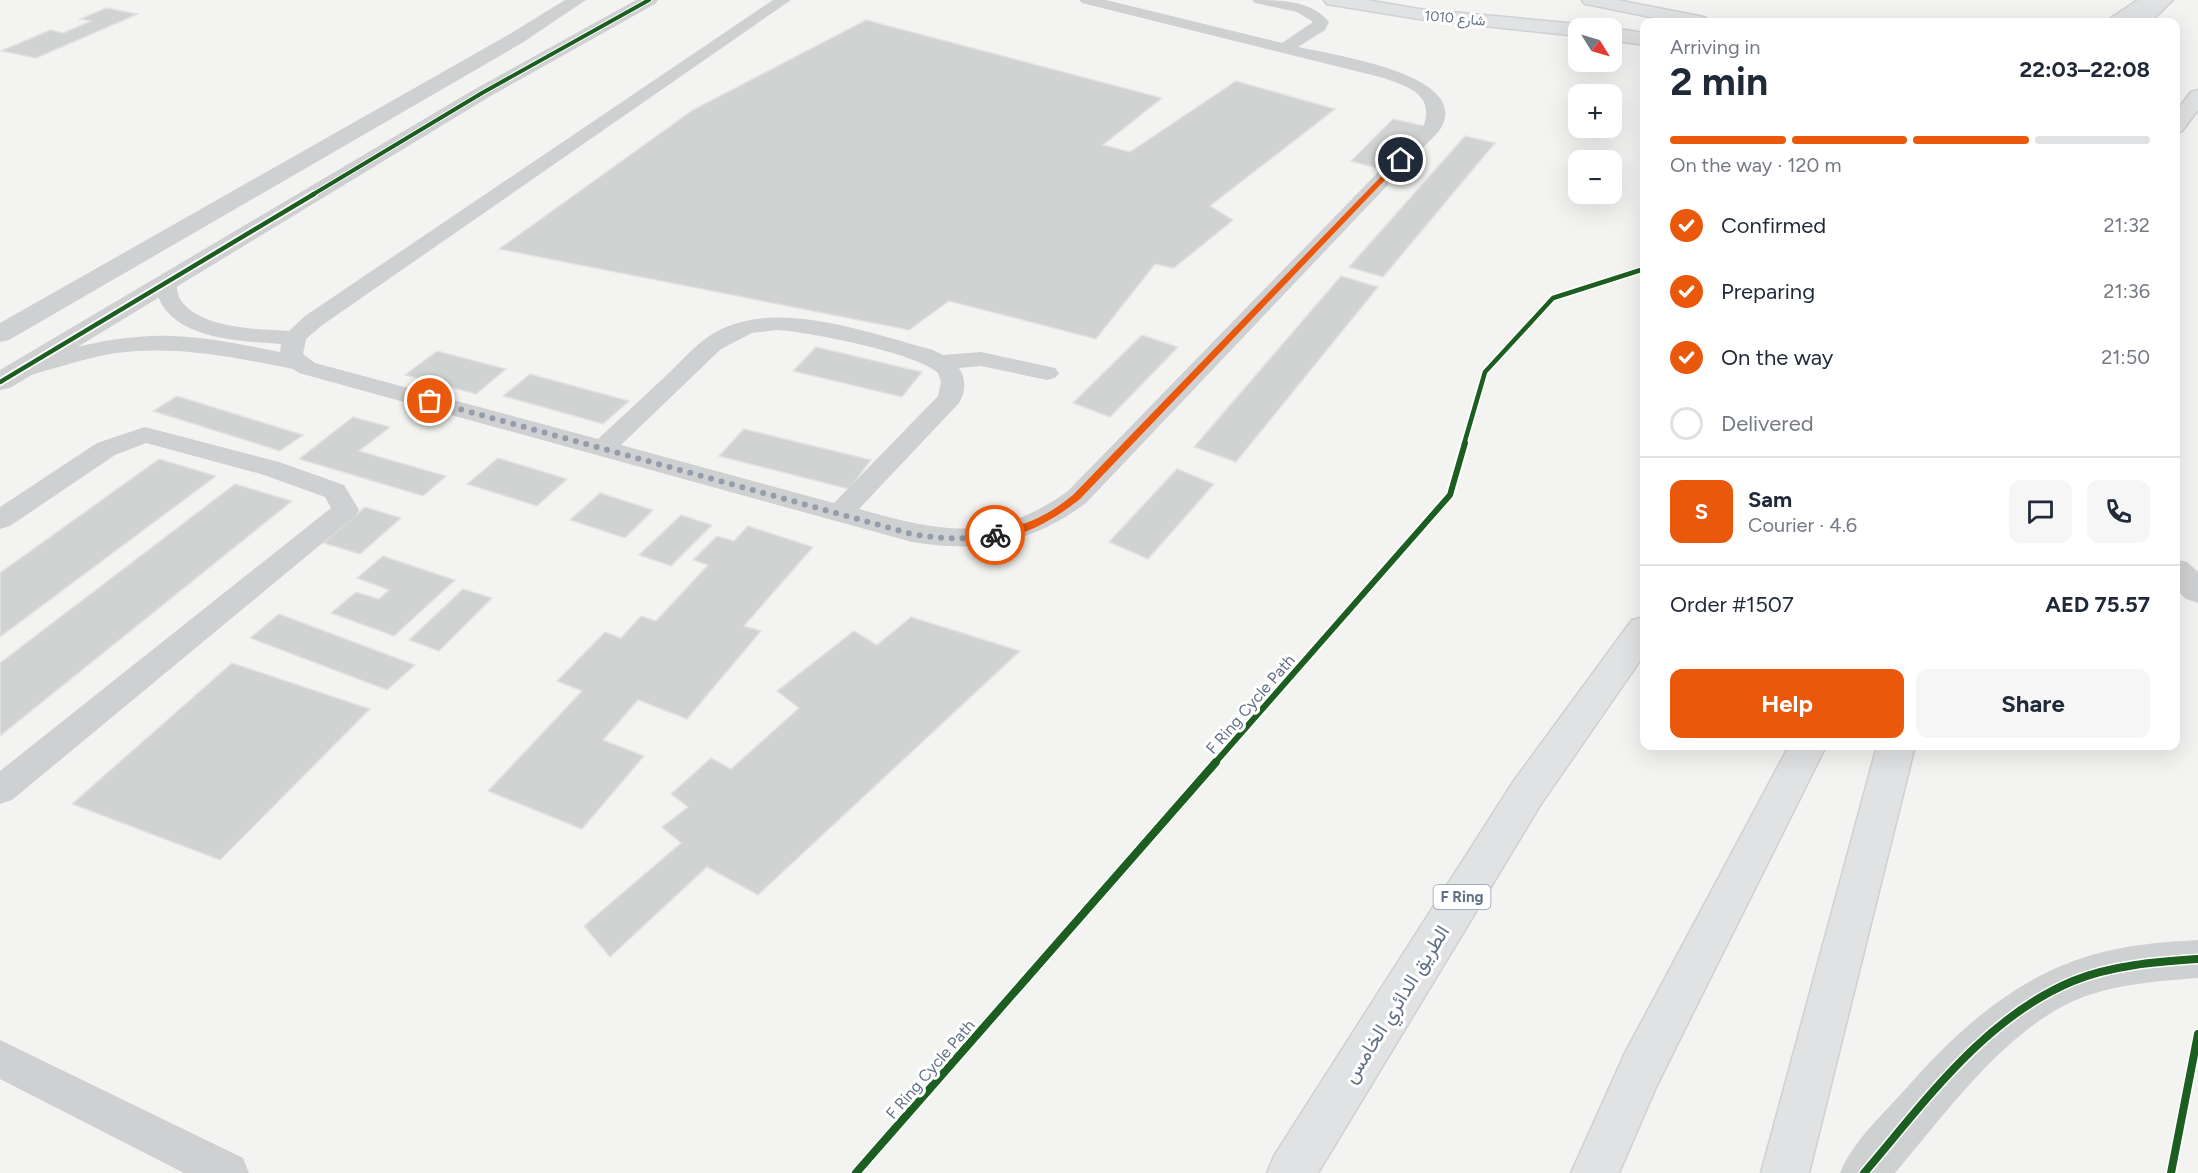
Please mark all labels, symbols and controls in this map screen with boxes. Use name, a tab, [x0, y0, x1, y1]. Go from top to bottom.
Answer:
street label: شارع 1010	[1424, 7, 1486, 32]
north arrow	[1568, 18, 1622, 72]
map controls	[1568, 18, 1622, 204]
text: Arriving in	[1670, 35, 1760, 59]
text: 22:03–22:08	[2019, 56, 2150, 83]
text: 2 min	[1670, 58, 1768, 105]
button: +	[1568, 84, 1622, 138]
pin	[1375, 134, 1426, 185]
icon: home	[1384, 143, 1417, 176]
button: −	[1568, 150, 1622, 204]
text: On the way · 120 m	[1670, 153, 1841, 177]
icon: check	[1670, 209, 1703, 242]
text: Confirmed	[1721, 212, 1826, 239]
text: 21:32	[2103, 213, 2150, 237]
icon: check	[1670, 275, 1703, 308]
text: Preparing	[1721, 278, 1815, 305]
text: 21:36	[2103, 279, 2150, 303]
icon: check	[1670, 341, 1703, 374]
text: On the way	[1721, 344, 1833, 371]
text: 21:50	[2101, 345, 2150, 369]
pin	[404, 375, 455, 426]
icon: bag	[413, 384, 446, 417]
text: Delivered	[1721, 410, 1814, 437]
button: chat	[2009, 480, 2072, 543]
button: phone	[2087, 480, 2150, 543]
text: Sam	[1748, 486, 1792, 513]
text: S	[1695, 498, 1708, 525]
courier	[965, 505, 1025, 565]
text: Courier · 4.6	[1748, 513, 1857, 537]
icon: bike	[979, 519, 1012, 552]
text: Order #1507	[1670, 591, 1794, 618]
text: AED 75.57	[2045, 591, 2150, 618]
street label: F Ring Cycle Path	[1202, 651, 1299, 758]
button: Help	[1670, 669, 1904, 738]
button: Share	[1916, 669, 2150, 738]
road number: F Ring	[1434, 885, 1490, 909]
street label: الطريق الدائري الخامس	[1338, 921, 1458, 1090]
street label: F Ring Cycle Path	[882, 1016, 979, 1123]

